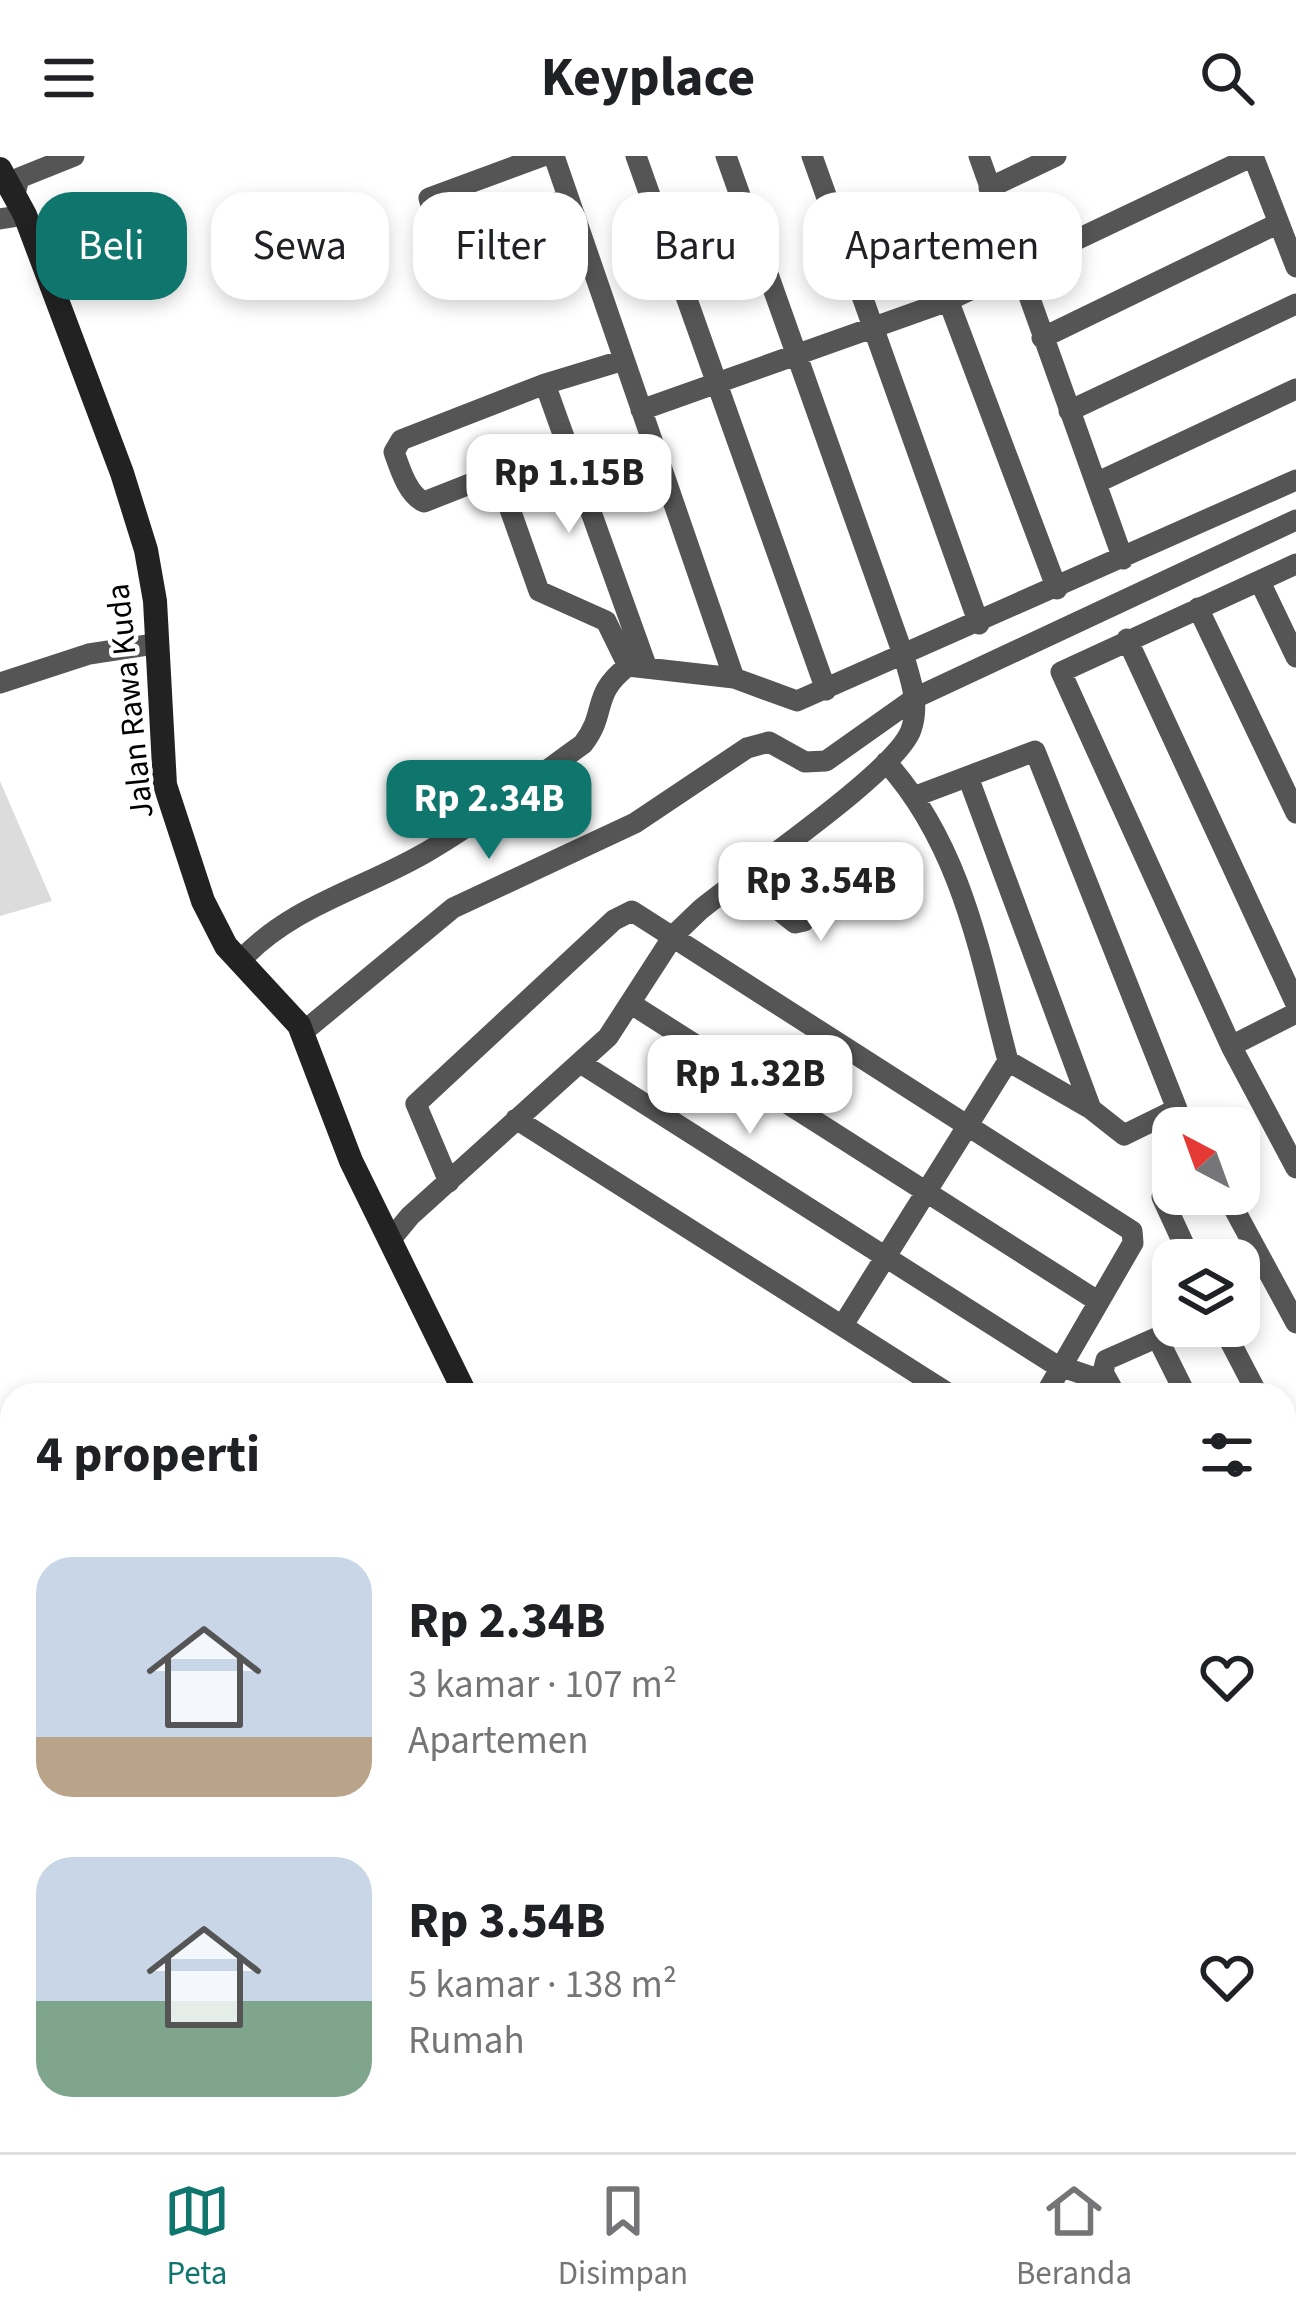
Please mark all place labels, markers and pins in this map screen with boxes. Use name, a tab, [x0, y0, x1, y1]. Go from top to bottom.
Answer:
pin: Rp 1.15B	[445, 434, 693, 536]
pin: Rp 2.34B	[365, 760, 613, 862]
pin: Rp 3.54B	[697, 842, 945, 944]
pin: Rp 1.32B	[626, 1035, 874, 1137]

